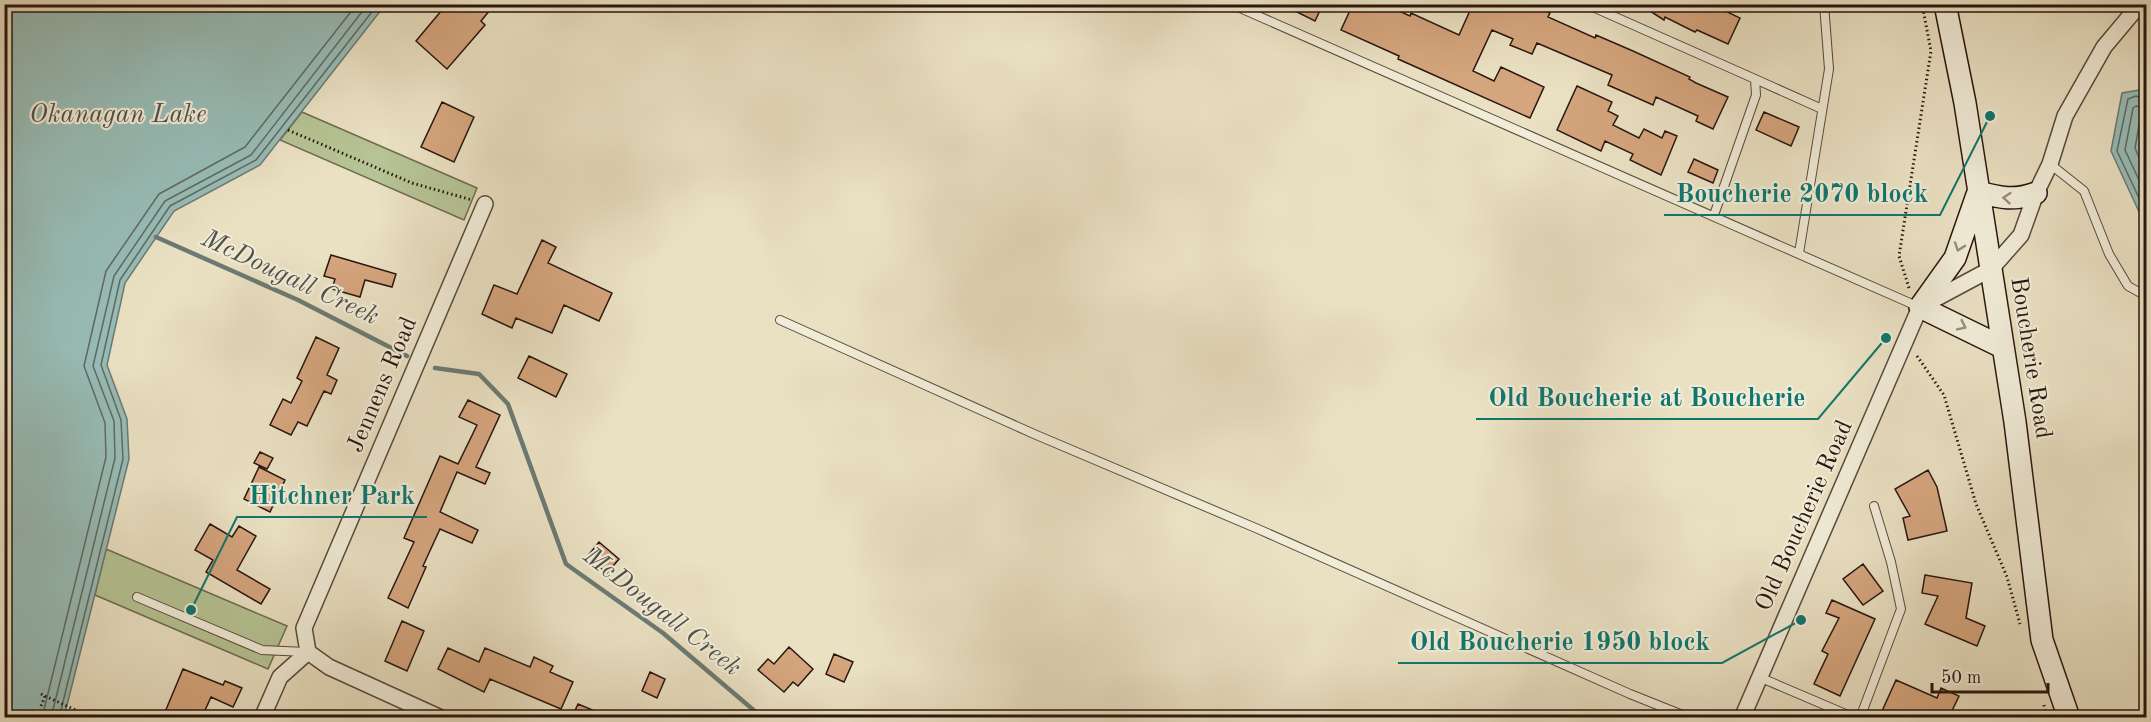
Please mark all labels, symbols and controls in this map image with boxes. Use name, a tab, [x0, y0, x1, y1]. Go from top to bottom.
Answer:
water label: Okanagan Lake	[29, 102, 207, 128]
callout: Boucherie 2070 block	[1664, 171, 1940, 215]
text: Boucherie 2070 block	[1676, 182, 1929, 208]
one-way arrow	[2003, 192, 2012, 205]
water label: McDougall Creek	[197, 225, 383, 330]
one-way arrow	[1954, 241, 1967, 252]
street label: Boucherie Road	[2005, 275, 2055, 441]
street label: Jennens Road	[344, 314, 422, 456]
one-way arrow	[1955, 319, 1966, 331]
callout: Old Boucherie at Boucherie	[1476, 375, 1818, 419]
text: Old Boucherie at Boucherie	[1488, 386, 1806, 412]
street label: Old Boucherie Road	[1752, 417, 1858, 615]
callout: Hitchner Park	[237, 473, 427, 517]
text: Hitchner Park	[249, 484, 416, 510]
water label: McDougall Creek	[578, 542, 746, 681]
callout: Old Boucherie 1950 block	[1398, 619, 1722, 663]
text: Old Boucherie 1950 block	[1410, 630, 1711, 656]
scale bar	[1932, 656, 2048, 694]
text: 50 m	[1941, 669, 1981, 687]

